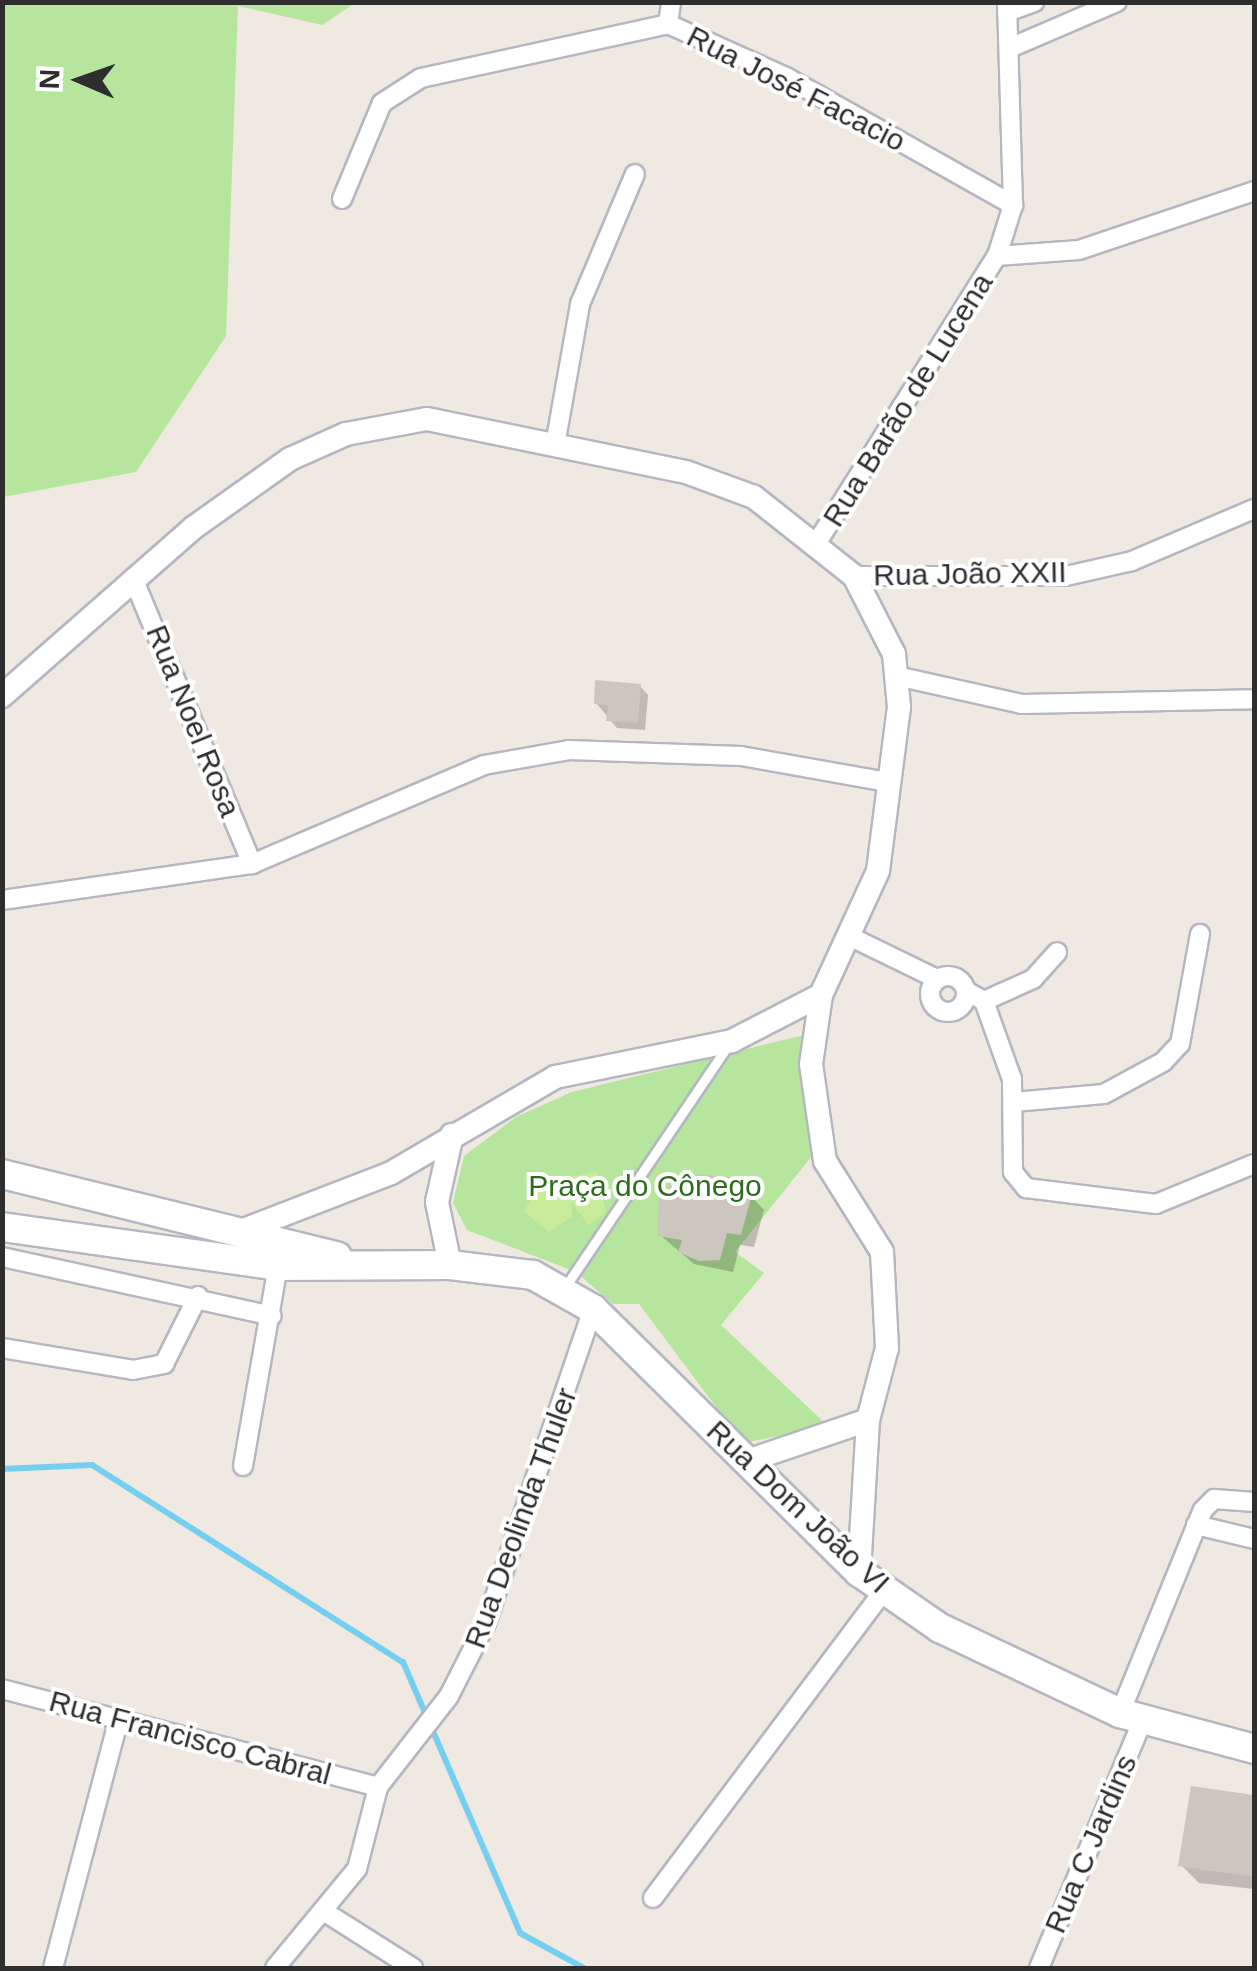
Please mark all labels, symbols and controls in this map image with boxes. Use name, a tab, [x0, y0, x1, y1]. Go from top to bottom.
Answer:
street label: Rua José Facacio	[681, 18, 911, 160]
north arrow	[30, 30, 130, 130]
text: N	[34, 68, 65, 90]
street label: Rua Barão de Lucena	[815, 267, 1001, 533]
street label: Rua João XXII	[873, 554, 1067, 594]
street label: Rua Noel Rosa	[138, 620, 248, 822]
park label: Praça do Cônego	[528, 1168, 762, 1204]
street label: Rua Deolinda Thuler	[457, 1383, 585, 1653]
street label: Rua Dom João VI	[699, 1413, 897, 1601]
street label: Rua Francisco Cabral	[45, 1683, 335, 1793]
street label: Rua C Jardins	[1037, 1749, 1145, 1939]

